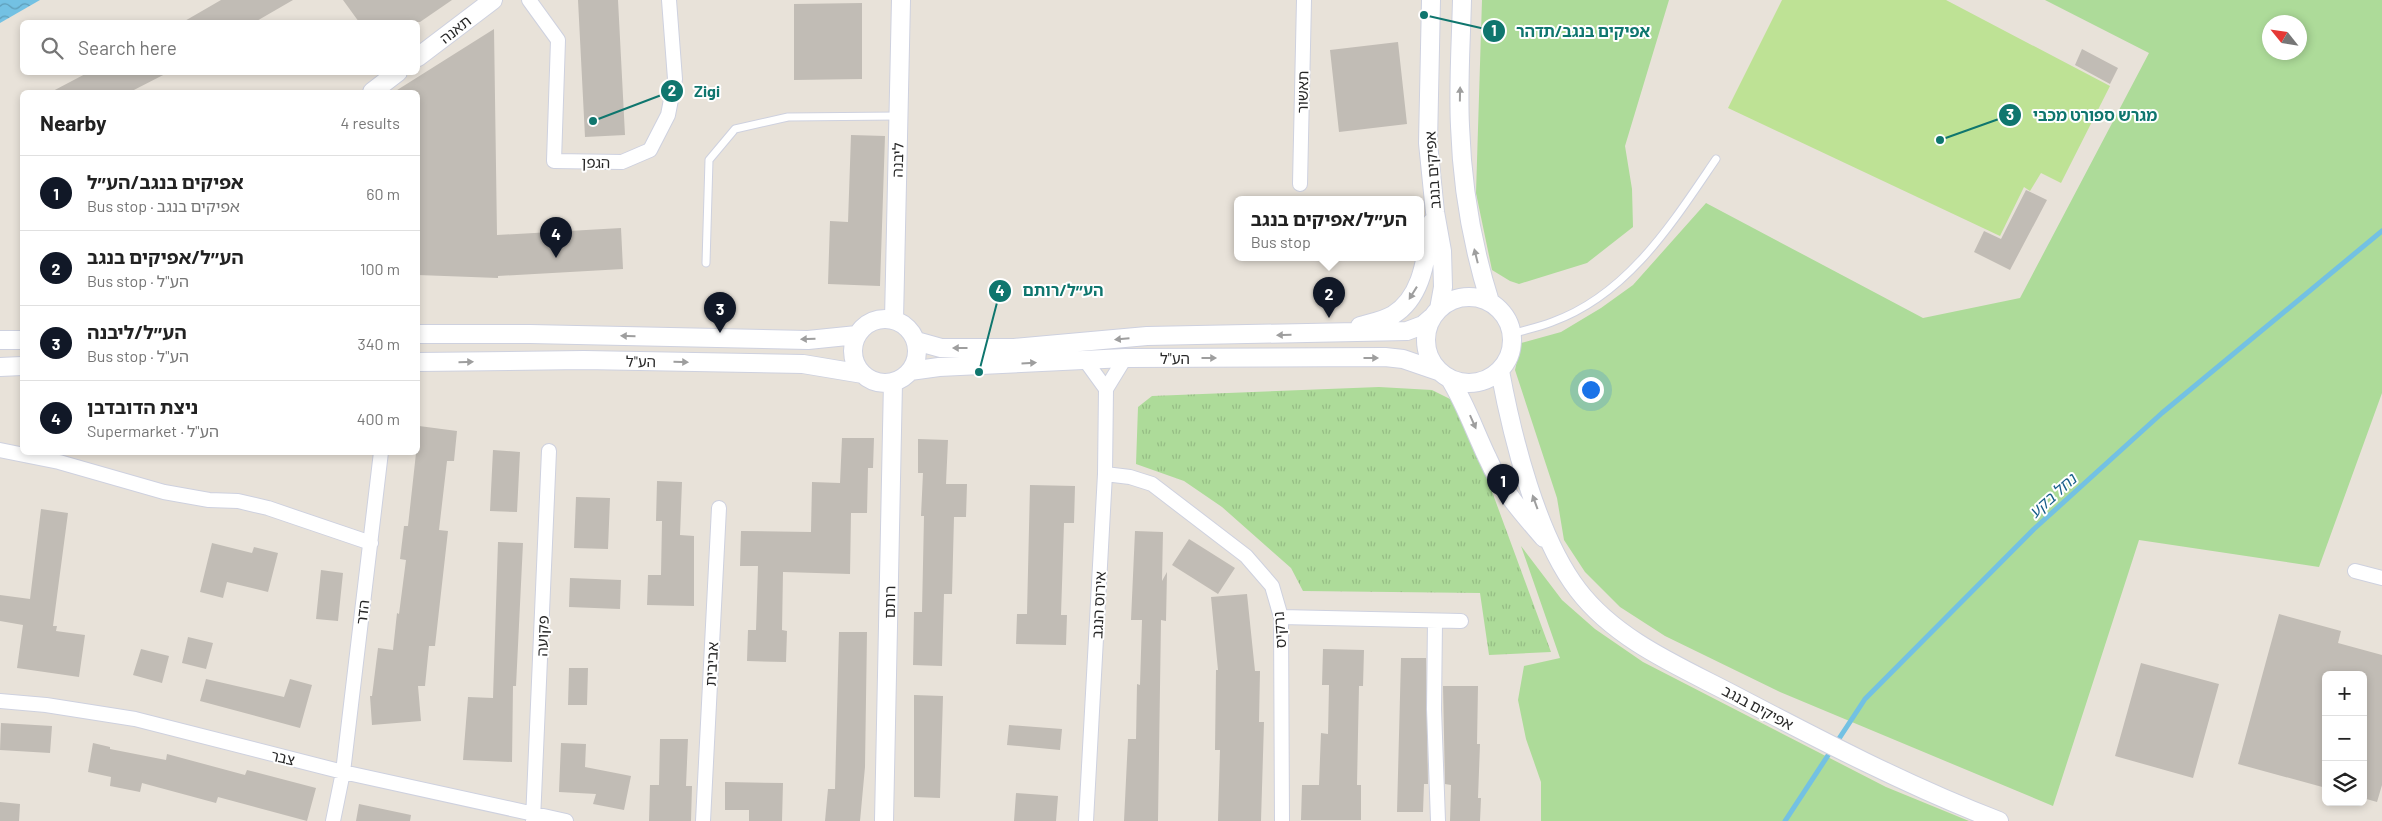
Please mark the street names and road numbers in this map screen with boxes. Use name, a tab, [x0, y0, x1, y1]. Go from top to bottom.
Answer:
street label: תאנה	[436, 11, 474, 47]
street label: תאשור	[1293, 71, 1311, 113]
street label: אפיקים בנגב	[1420, 131, 1444, 209]
street label: ליבנה	[887, 142, 907, 178]
street label: הגפן	[582, 153, 610, 171]
street label: הע"ל	[1160, 349, 1190, 367]
street label: הע"ל	[626, 352, 656, 370]
street label: אירוס הנגב	[1087, 571, 1109, 639]
street label: רותם	[880, 585, 898, 619]
street label: הדר	[352, 599, 372, 625]
street label: נרקיס	[1269, 611, 1289, 649]
street label: פקועה	[532, 615, 552, 657]
street label: אביבית	[701, 641, 721, 687]
street label: אפיקים בנגב	[1719, 681, 1797, 733]
street label: צבר	[269, 746, 297, 768]

